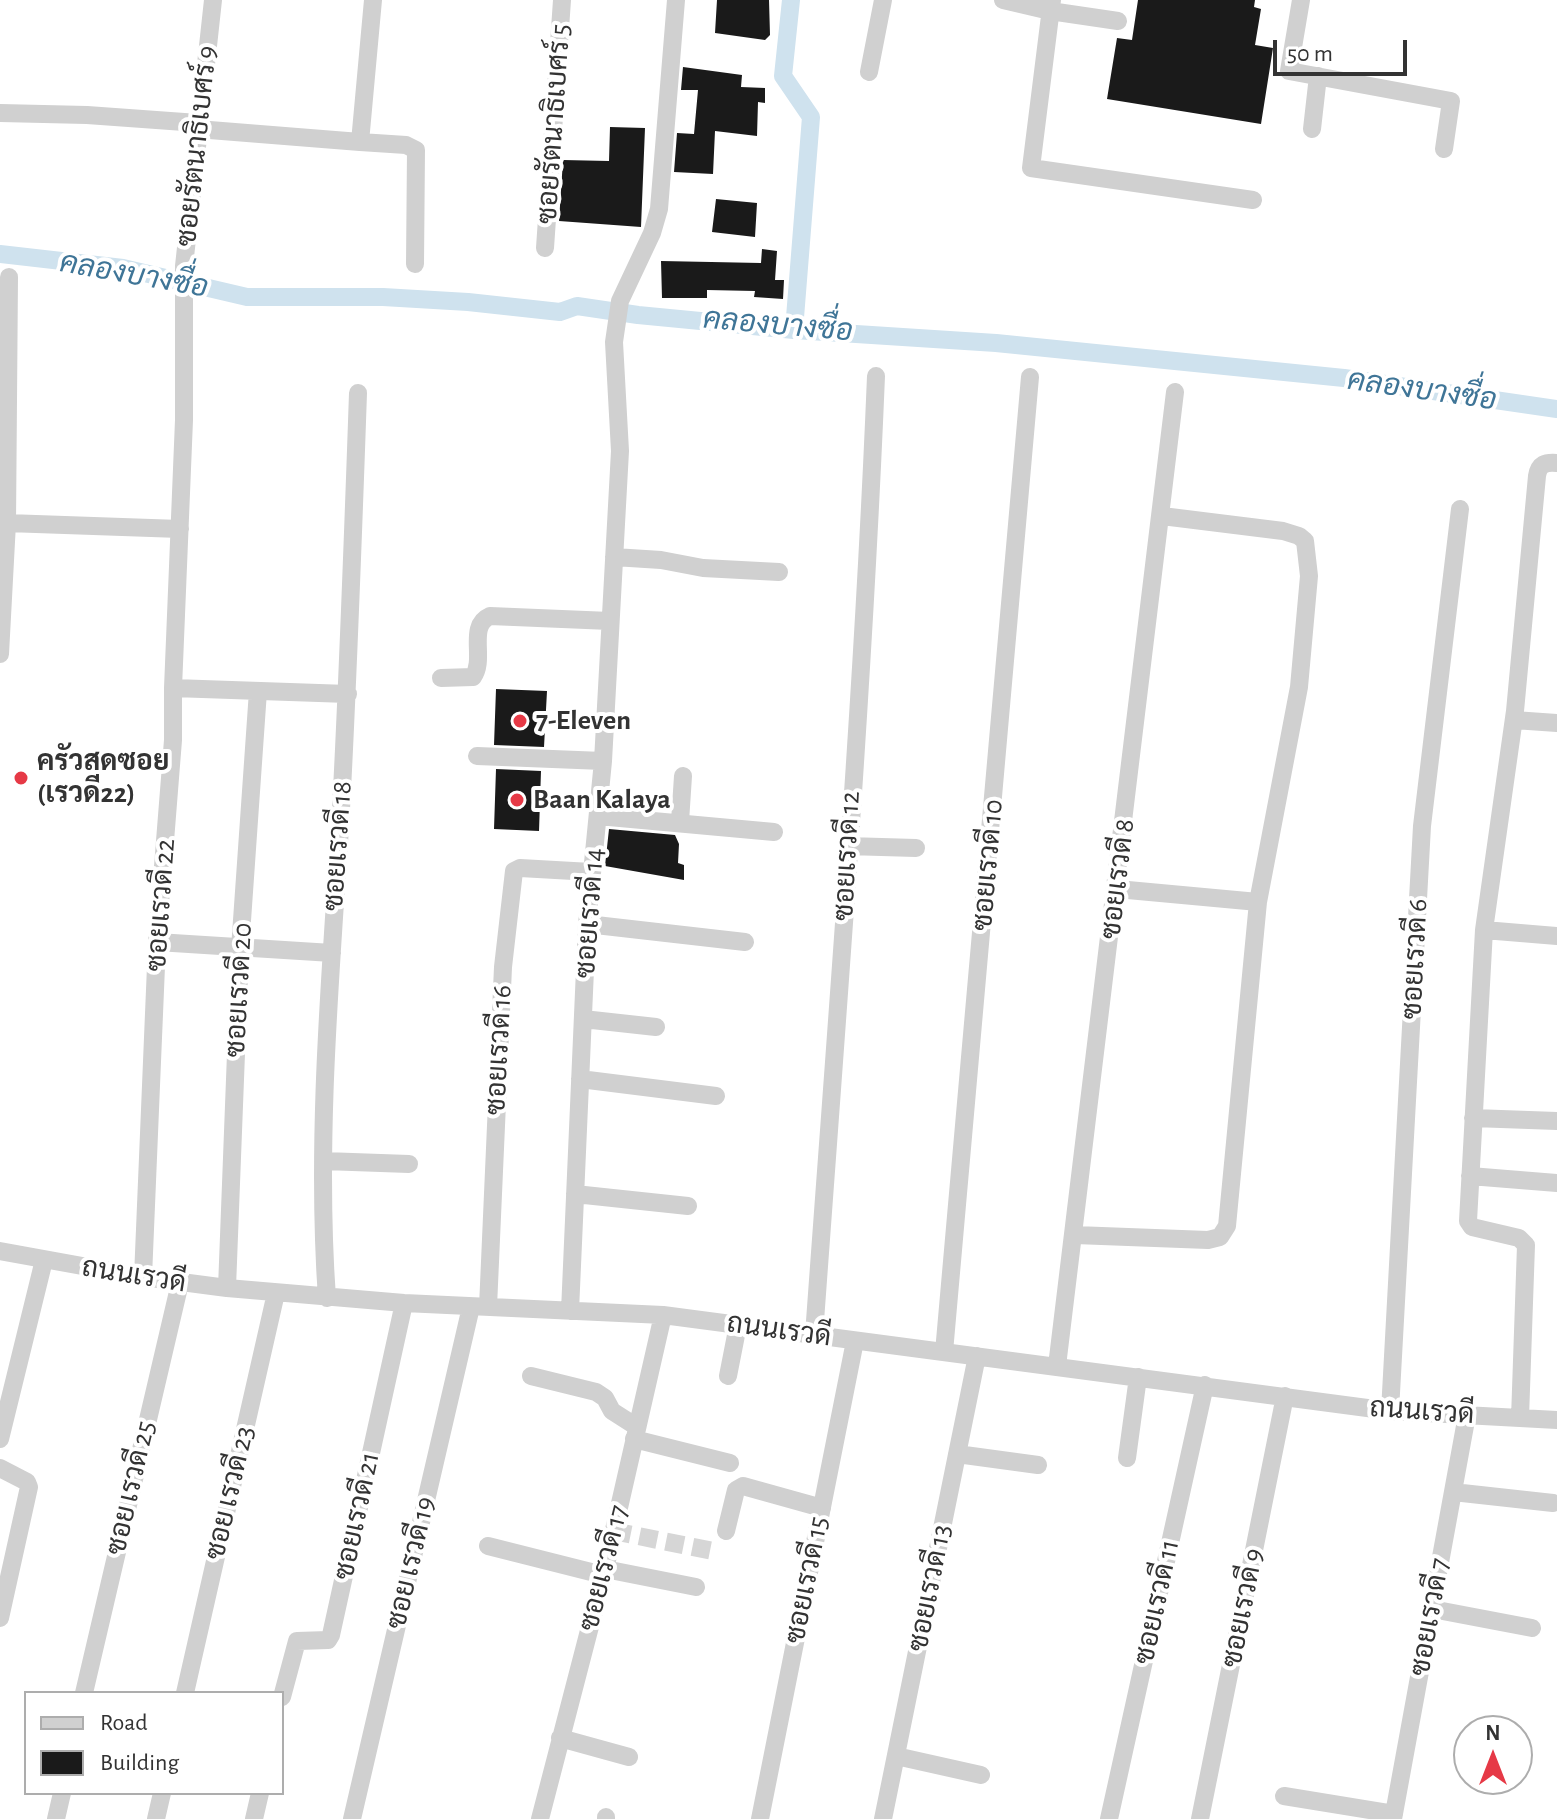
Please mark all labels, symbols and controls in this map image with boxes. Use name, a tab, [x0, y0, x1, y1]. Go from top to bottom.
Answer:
street label: ซอยรัตนาธิเบศร์ 5	[530, 23, 578, 225]
scale bar	[1277, 24, 1411, 74]
text: 50 m	[1287, 42, 1333, 66]
street label: ซอยรัตนาธิเบศร์ 9	[170, 44, 224, 248]
water label: คลองบางซื่อ	[57, 244, 211, 306]
water label: คลองบางซื่อ	[702, 301, 854, 349]
water label: คลองบางซื่อ	[1345, 362, 1499, 418]
place label: 7-Eleven	[536, 704, 631, 738]
marker: 7-Eleven	[511, 712, 529, 730]
place label: ครัวสุดซอย (เรวดี22)	[37, 745, 169, 811]
marker: ครัวสุดซอย (เรวดี22)	[12, 769, 30, 787]
street label: ซอยเรวดี 18	[317, 780, 359, 912]
place label: Baan Kalaya	[533, 783, 671, 817]
street label: ซอยเรวดี 12	[827, 790, 867, 922]
marker: Baan Kalaya	[508, 791, 526, 809]
street label: ซอยเรวดี 10	[966, 798, 1010, 932]
street label: ซอยเรวดี 8	[1094, 817, 1142, 941]
street label: ซอยเรวดี 22	[140, 838, 182, 972]
street label: ซอยเรวดี 14	[569, 847, 611, 979]
street label: ซอยเรวดี 6	[1395, 898, 1435, 1020]
street label: ซอยเรวดี 20	[219, 922, 259, 1058]
street label: ซอยเรวดี 16	[479, 984, 519, 1116]
street label: ถนนเรวดี	[79, 1250, 189, 1300]
street label: ถนนเรวดี	[725, 1306, 833, 1354]
street label: ถนนเรวดี	[1368, 1391, 1476, 1431]
street label: ซอย เรวดี 25	[99, 1418, 163, 1558]
street label: ซอย เรวดี 23	[198, 1423, 262, 1563]
street label: ซอยเรวดี 21	[327, 1449, 387, 1583]
street label: ซอย เรวดี 19	[379, 1494, 443, 1632]
street label: ซอยเรวดี 17	[572, 1501, 636, 1635]
street label: ซอยเรวดี 15	[778, 1514, 836, 1646]
street label: ซอยเรวดี 13	[901, 1522, 959, 1654]
street label: ซอยเรวดี 11	[1127, 1537, 1187, 1667]
street label: ซอยเรวดี 9	[1215, 1546, 1271, 1670]
street label: ซอยเรวดี 7	[1403, 1555, 1457, 1679]
legend	[24, 1691, 284, 1795]
text: Road	[100, 1711, 148, 1735]
north arrow	[1453, 1715, 1533, 1795]
text: N	[1485, 1722, 1501, 1744]
text: Building	[100, 1751, 179, 1775]

